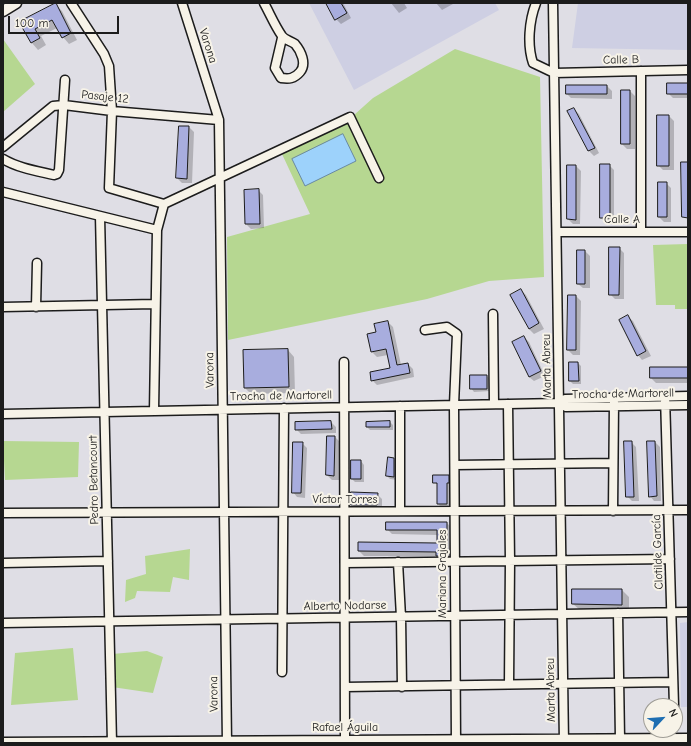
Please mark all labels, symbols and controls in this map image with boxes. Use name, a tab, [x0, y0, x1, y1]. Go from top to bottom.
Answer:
scale bar	[10, 8, 121, 34]
text: 100 m	[15, 16, 48, 30]
street label: Varona	[196, 27, 220, 65]
street label: Calle B	[603, 52, 639, 68]
street label: Pasaje 12	[81, 87, 129, 107]
street label: Calle A	[604, 213, 640, 227]
street label: Marta Abreu	[539, 334, 555, 398]
street label: Varona	[202, 352, 218, 388]
street label: Trocha de Martorell	[572, 386, 674, 402]
street label: Trocha de Martorell	[230, 388, 332, 404]
street label: Pedro Betancourt	[86, 435, 102, 525]
street label: Víctor Torres	[313, 493, 377, 507]
street label: Clotilde García	[649, 514, 667, 590]
street label: Mariana Grajales	[436, 530, 450, 618]
street label: Alberto Nodarse	[303, 598, 387, 614]
street label: Marta Abreu	[543, 658, 559, 722]
street label: Varona	[206, 676, 222, 712]
north arrow	[643, 698, 683, 738]
text: N	[666, 707, 681, 719]
street label: Rafael Águila	[312, 721, 378, 735]

